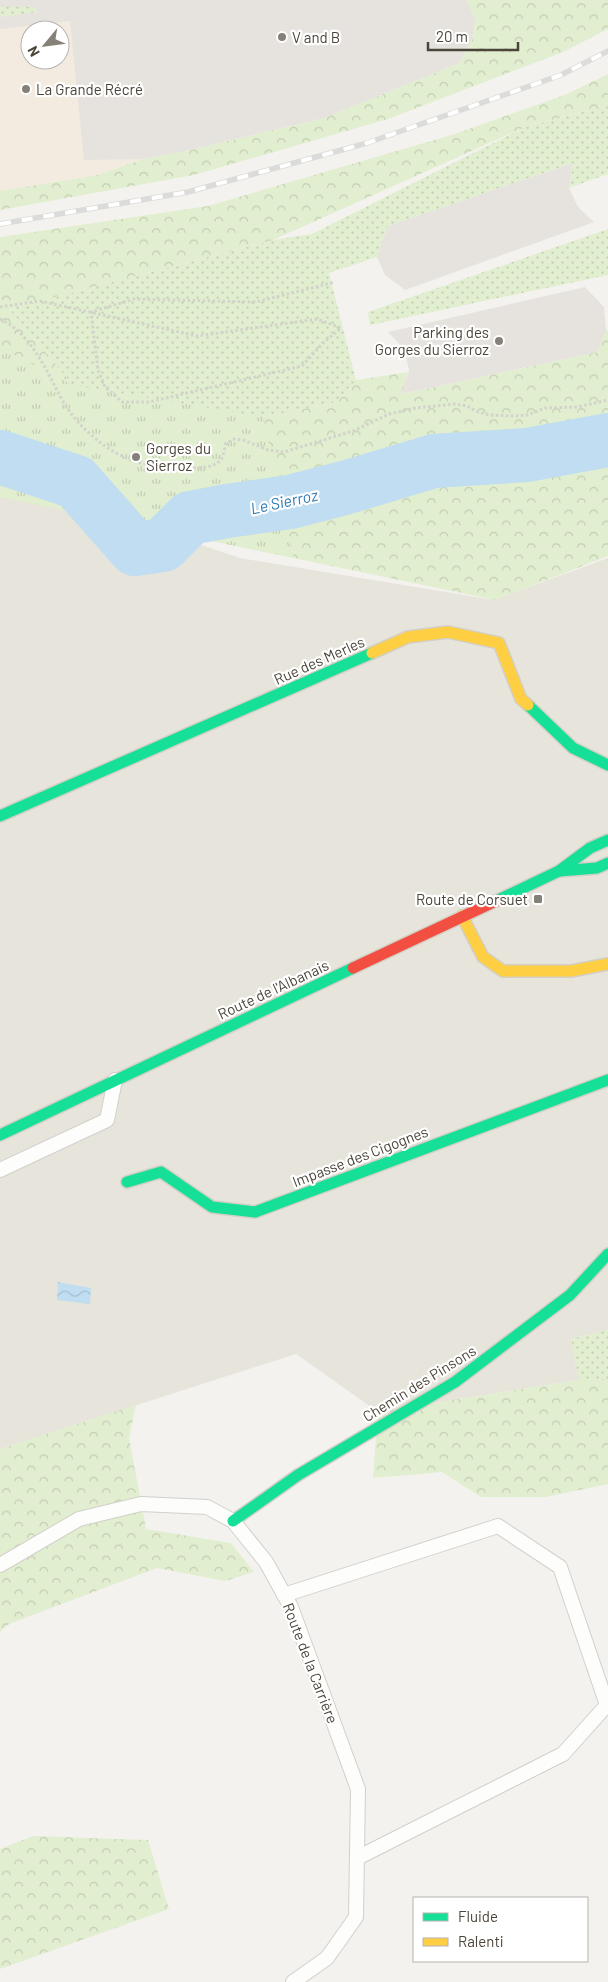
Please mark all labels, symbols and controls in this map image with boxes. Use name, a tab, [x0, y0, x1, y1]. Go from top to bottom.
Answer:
north arrow	[20, 20, 70, 70]
scale bar	[428, 20, 518, 52]
text: 20 m	[436, 27, 468, 45]
place label: V and B	[292, 28, 340, 46]
marker: V and B	[276, 31, 288, 43]
text: N	[24, 43, 43, 60]
place label: La Grande Récré	[36, 80, 143, 98]
marker: La Grande Récré	[20, 83, 32, 95]
place label: Parking des Gorges du Sierroz	[375, 323, 489, 358]
marker: Parking des Gorges du Sierroz	[493, 335, 505, 347]
place label: Gorges du Sierroz	[146, 439, 211, 474]
marker: Gorges du Sierroz	[130, 451, 142, 463]
water label: Le Sierroz	[249, 484, 320, 517]
street label: Rue des Merles	[271, 632, 367, 688]
place label: Route de Corsuet	[416, 890, 528, 908]
marker: Route de Corsuet	[532, 893, 544, 905]
street label: Route de l'Albanais	[215, 955, 331, 1023]
street label: Impasse des Cigognes	[290, 1122, 430, 1190]
street label: Chemin des Pinsons	[359, 1341, 479, 1425]
street label: Route de la Carrière	[280, 1600, 342, 1726]
legend	[413, 1897, 588, 1962]
text: Fluide	[458, 1907, 498, 1925]
text: Ralenti	[458, 1932, 504, 1950]

